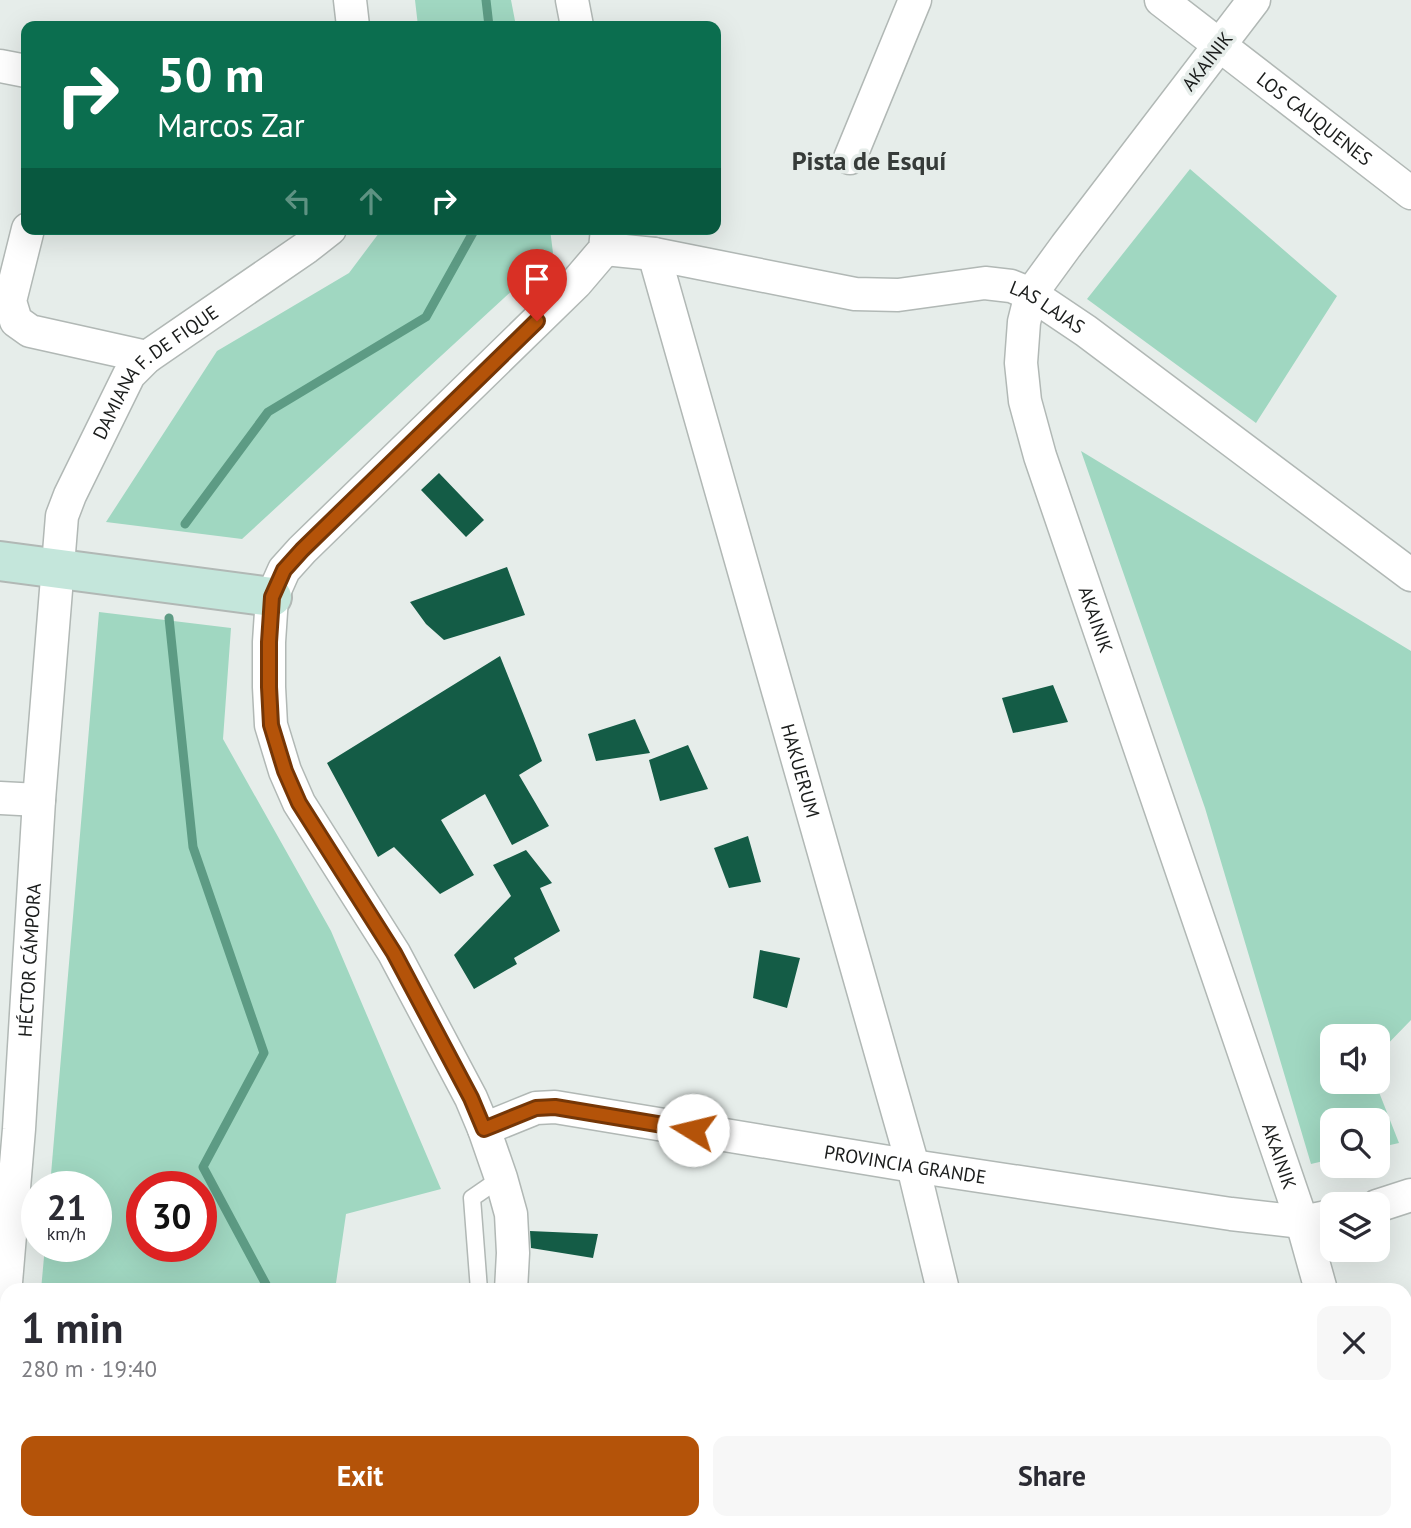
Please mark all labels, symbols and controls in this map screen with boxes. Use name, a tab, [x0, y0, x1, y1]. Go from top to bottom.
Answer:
street label: AKAINIK	[1176, 27, 1238, 95]
text: 50 m	[157, 42, 264, 106]
icon: right	[42, 49, 133, 140]
street label: LOS CAUQUENES	[1252, 67, 1377, 171]
text: Marcos Zar	[157, 104, 305, 146]
district label: Pista de Esquí	[792, 144, 946, 177]
icon: left	[279, 182, 317, 220]
icon: ahead	[352, 182, 390, 220]
icon: right	[425, 182, 463, 220]
pin	[507, 249, 567, 321]
icon: arrive	[518, 260, 556, 298]
street label: LAS LAJAS	[1006, 275, 1089, 339]
street label: DAMIANA F. DE FIQUE	[87, 300, 223, 443]
street label: AKAINIK	[1073, 583, 1118, 656]
street label: HAKUERUM	[776, 721, 825, 820]
street label: HÉCTOR CÁMPORA	[13, 882, 46, 1038]
map controls	[1320, 1024, 1390, 1262]
button: sound	[1320, 1024, 1390, 1094]
position arrow	[656, 1093, 730, 1167]
button: search	[1320, 1108, 1390, 1178]
street label: AKAINIK	[1257, 1120, 1302, 1192]
street label: PROVINCIA GRANDE	[823, 1140, 988, 1189]
speed limit sign: 30	[126, 1171, 217, 1262]
text: 21	[47, 1184, 86, 1230]
button: layers	[1320, 1192, 1390, 1262]
text: km/h	[47, 1222, 86, 1245]
text: 1 min	[21, 1300, 123, 1355]
button: close	[1317, 1306, 1391, 1380]
text: 280 m · 19:40	[21, 1354, 157, 1383]
button: Exit	[21, 1436, 699, 1516]
button: Share	[713, 1436, 1391, 1516]

